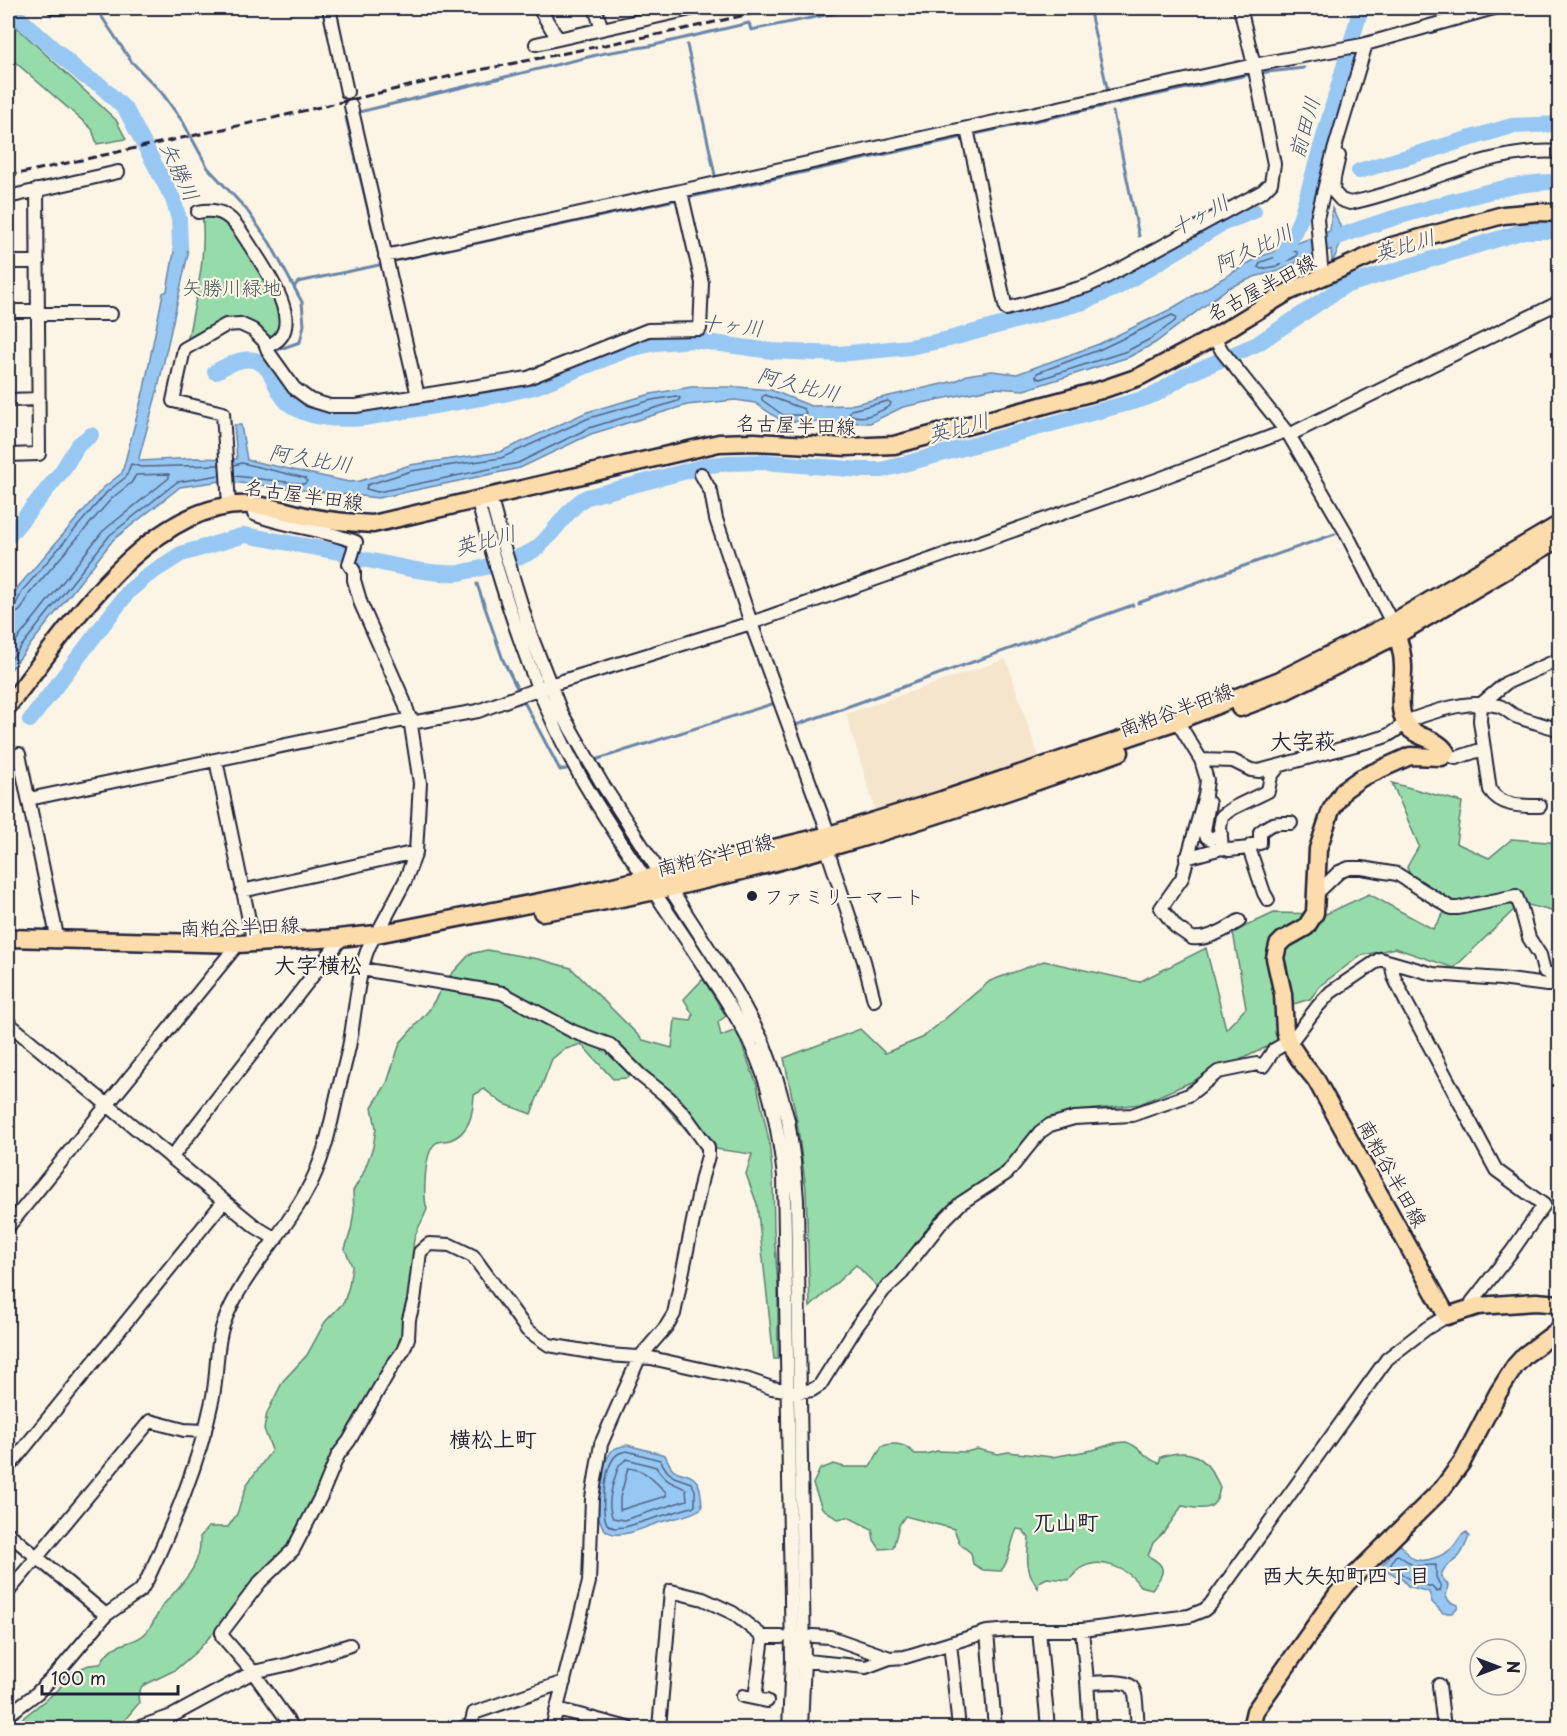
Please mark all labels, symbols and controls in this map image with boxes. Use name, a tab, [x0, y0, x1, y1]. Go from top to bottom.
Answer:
water label: 前田川	[1279, 92, 1327, 162]
water label: 矢勝川	[153, 136, 209, 206]
water label: 十ヶ川	[1164, 185, 1234, 243]
water label: 阿久比川	[1208, 215, 1298, 279]
water label: 英比川	[1369, 219, 1439, 269]
street label: 名古屋半田線	[1201, 246, 1321, 328]
park label: 矢勝川緑地	[182, 272, 282, 302]
water label: 十ヶ川	[699, 305, 765, 343]
water label: 阿久比川	[754, 357, 844, 409]
water label: 英比川	[923, 402, 993, 450]
street label: 名古屋半田線	[736, 407, 856, 441]
water label: 阿久比川	[267, 435, 355, 479]
street label: 名古屋半田線	[242, 471, 366, 517]
water label: 英比川	[450, 515, 520, 563]
street label: 南粕谷半田線	[1114, 674, 1238, 744]
district label: 大字萩	[1270, 723, 1336, 756]
street label: 南粕谷半田線	[653, 825, 777, 883]
place label: ファミリーマート	[764, 881, 924, 911]
marker: ファミリーマート	[745, 889, 759, 903]
street label: 南粕谷半田線	[180, 909, 300, 943]
district label: 大字横松	[274, 947, 362, 980]
street label: 南粕谷半田線	[1351, 1113, 1435, 1233]
district label: 横松上町	[449, 1421, 537, 1454]
district label: 兀山町	[1033, 1504, 1099, 1537]
district label: 西大矢知町四丁目	[1262, 1558, 1430, 1590]
north arrow	[1468, 1637, 1528, 1697]
scale bar	[42, 1658, 178, 1696]
text: N	[1502, 1661, 1526, 1673]
text: 100 m	[51, 1664, 106, 1691]

